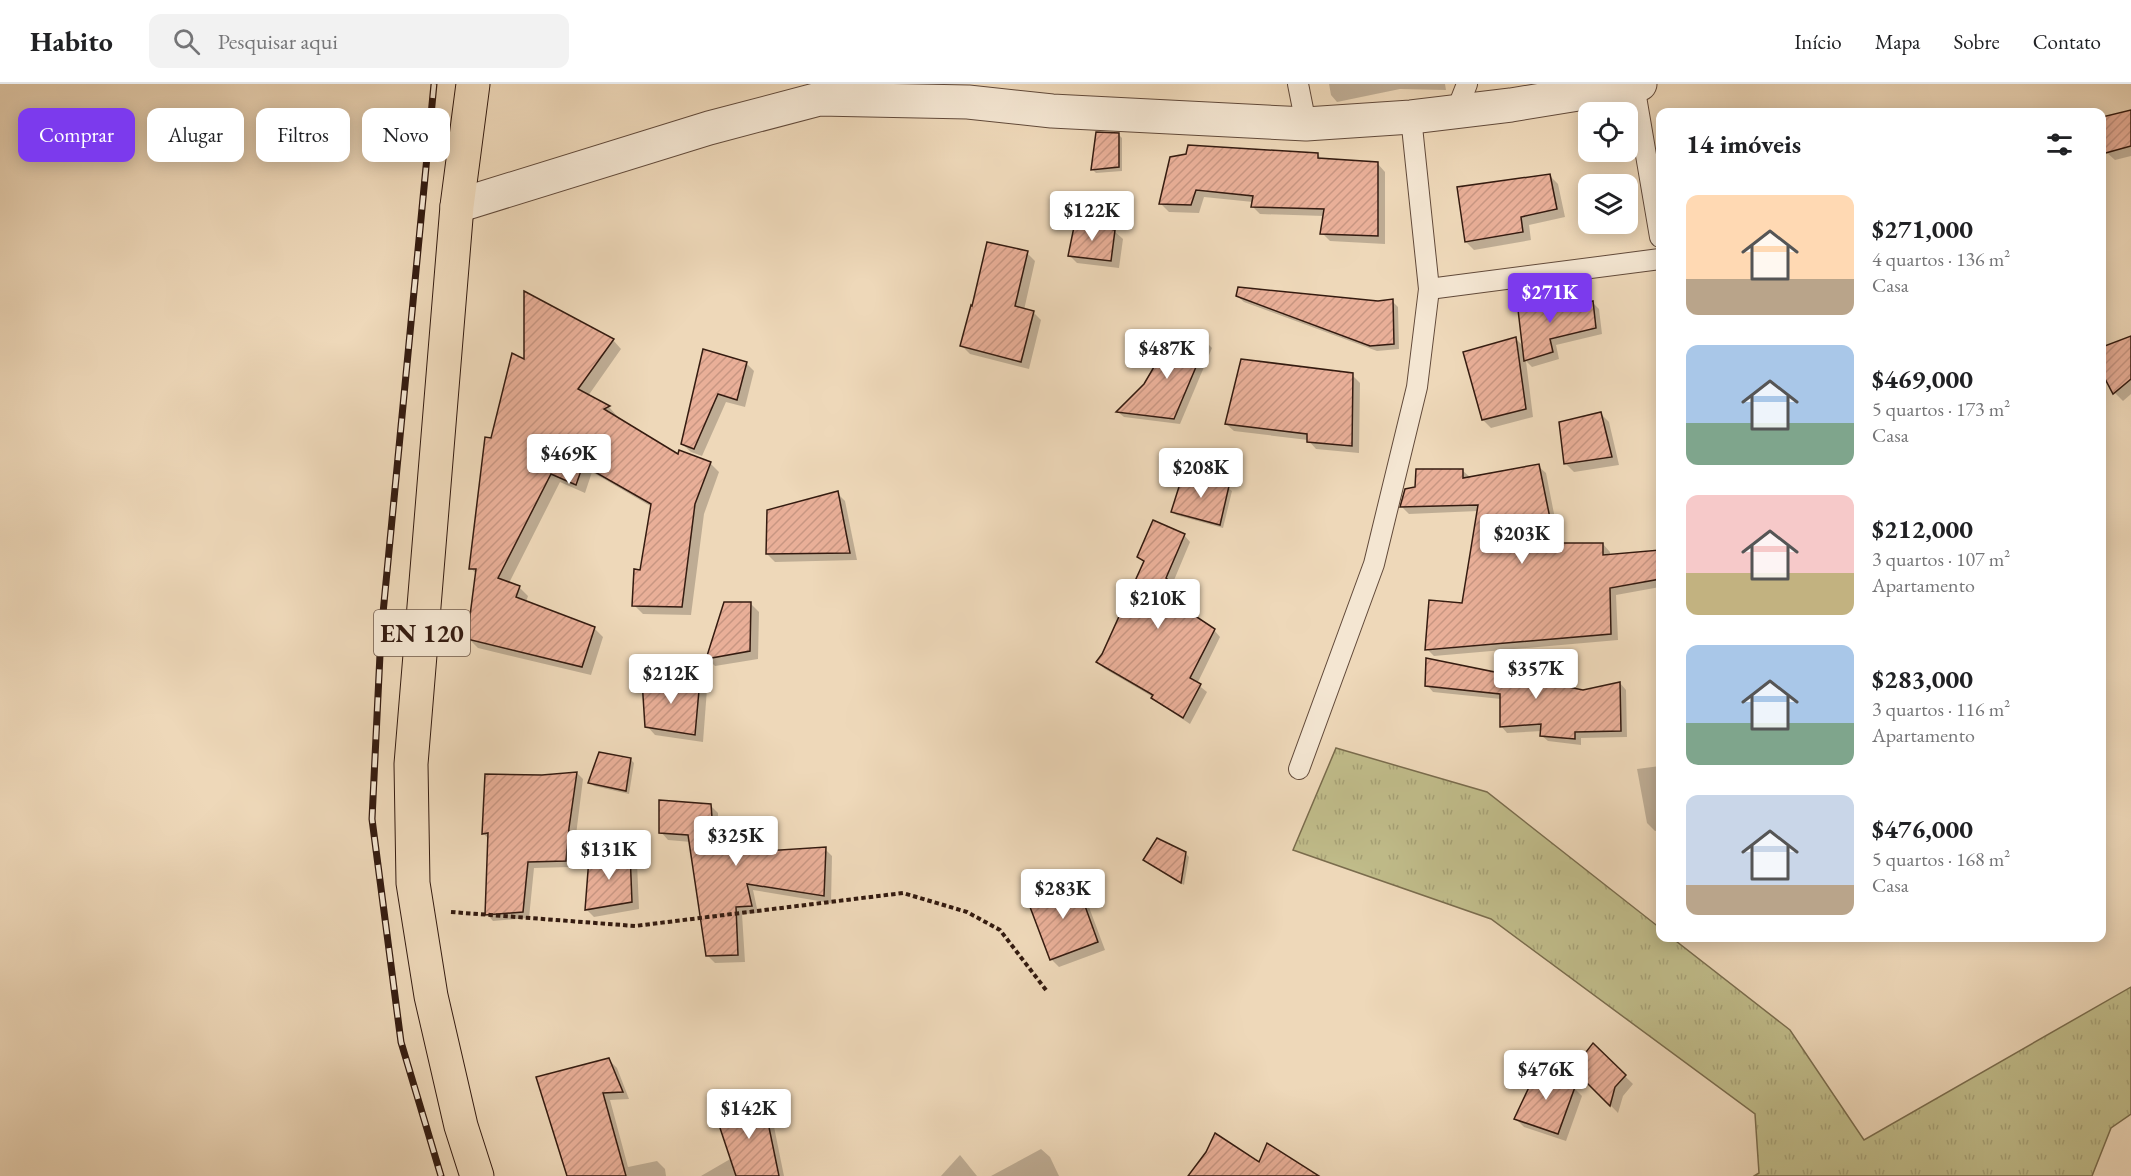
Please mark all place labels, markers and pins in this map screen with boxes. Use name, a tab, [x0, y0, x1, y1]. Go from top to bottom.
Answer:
pin: $122K	[1050, 191, 1134, 242]
pin: $271K	[1508, 273, 1592, 324]
pin: $487K	[1125, 329, 1209, 380]
pin: $469K	[527, 434, 611, 485]
pin: $208K	[1159, 448, 1243, 499]
pin: $203K	[1480, 514, 1564, 565]
pin: $210K	[1116, 579, 1200, 630]
pin: $357K	[1494, 649, 1578, 700]
pin: $212K	[629, 654, 713, 705]
pin: $325K	[694, 816, 778, 867]
pin: $131K	[567, 830, 651, 881]
pin: $283K	[1021, 869, 1105, 920]
pin: $476K	[1504, 1050, 1588, 1101]
pin: $142K	[707, 1089, 791, 1140]

